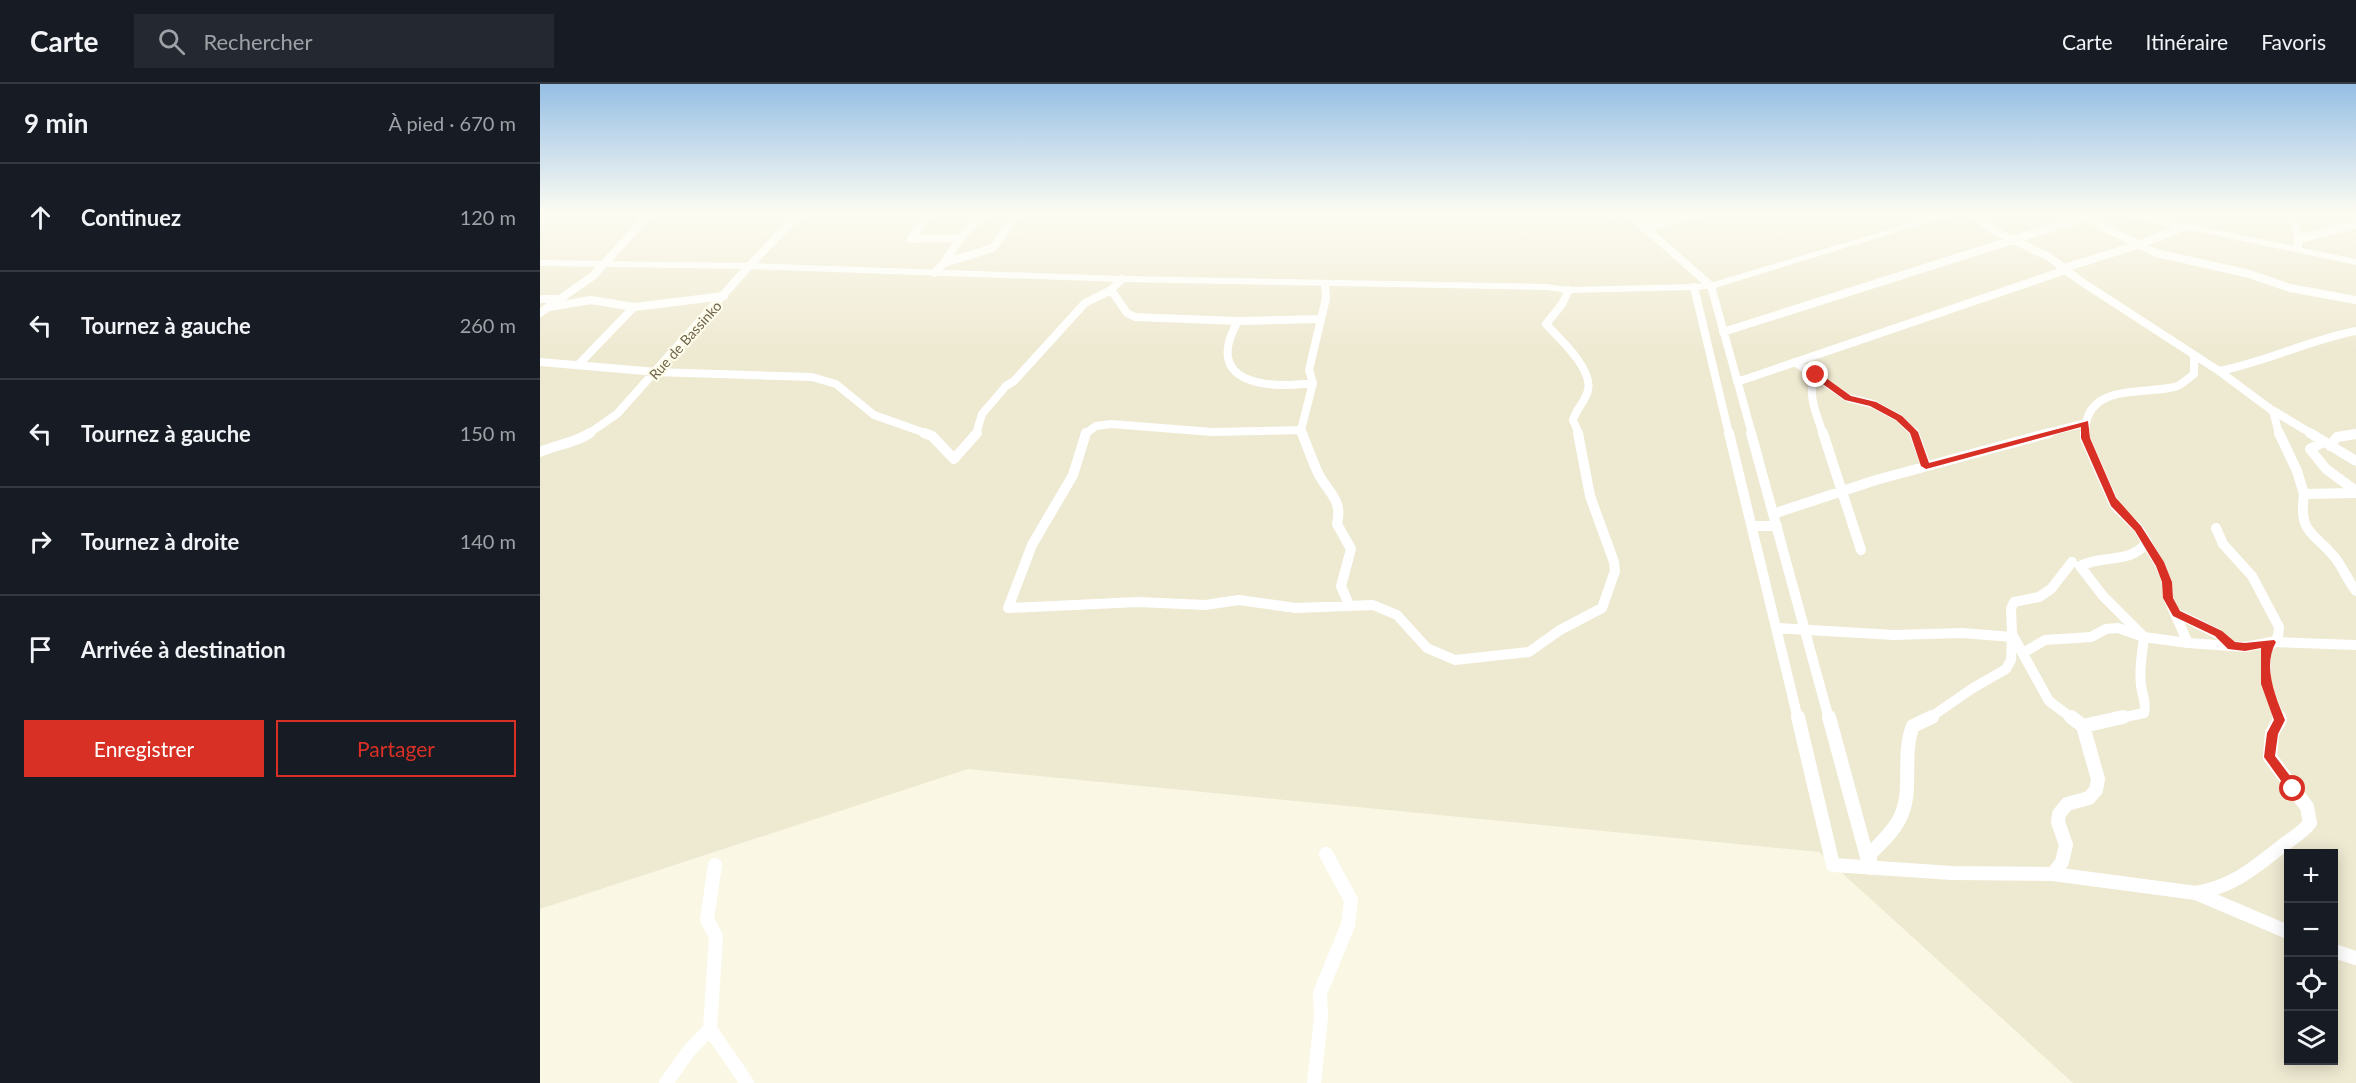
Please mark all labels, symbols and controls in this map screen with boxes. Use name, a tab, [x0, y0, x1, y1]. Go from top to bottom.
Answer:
search box	[134, 14, 554, 68]
text: Carte	[30, 24, 98, 58]
icon: search	[155, 25, 188, 58]
text: Rechercher	[203, 28, 312, 55]
text: Carte	[2062, 29, 2113, 54]
text: Itinéraire	[2146, 29, 2228, 54]
text: Favoris	[2261, 29, 2326, 54]
text: 9 min	[24, 107, 88, 139]
text: À pied · 670 m	[388, 111, 516, 135]
icon: ahead	[24, 201, 57, 234]
text: Continuez	[81, 204, 181, 231]
text: 120 m	[460, 205, 516, 229]
street label: Rue de Bassinko	[645, 297, 725, 383]
icon: left	[24, 309, 57, 342]
text: Tournez à gauche	[81, 312, 251, 339]
text: 260 m	[460, 313, 516, 337]
route end	[1802, 361, 1828, 387]
icon: left	[24, 417, 57, 450]
text: Tournez à gauche	[81, 420, 251, 447]
text: 150 m	[460, 421, 516, 445]
icon: right	[24, 525, 57, 558]
text: Tournez à droite	[81, 528, 239, 555]
text: 140 m	[460, 529, 516, 553]
icon: arrive	[24, 633, 57, 666]
text: Arrivée à destination	[81, 636, 286, 663]
button: Enregistrer	[24, 720, 264, 777]
button: Partager	[276, 720, 516, 777]
route start	[2279, 775, 2305, 801]
map controls	[2284, 849, 2338, 1065]
button: +	[2284, 849, 2338, 903]
button: −	[2284, 903, 2338, 957]
button: locate	[2284, 957, 2338, 1011]
button: layers	[2284, 1011, 2338, 1065]

